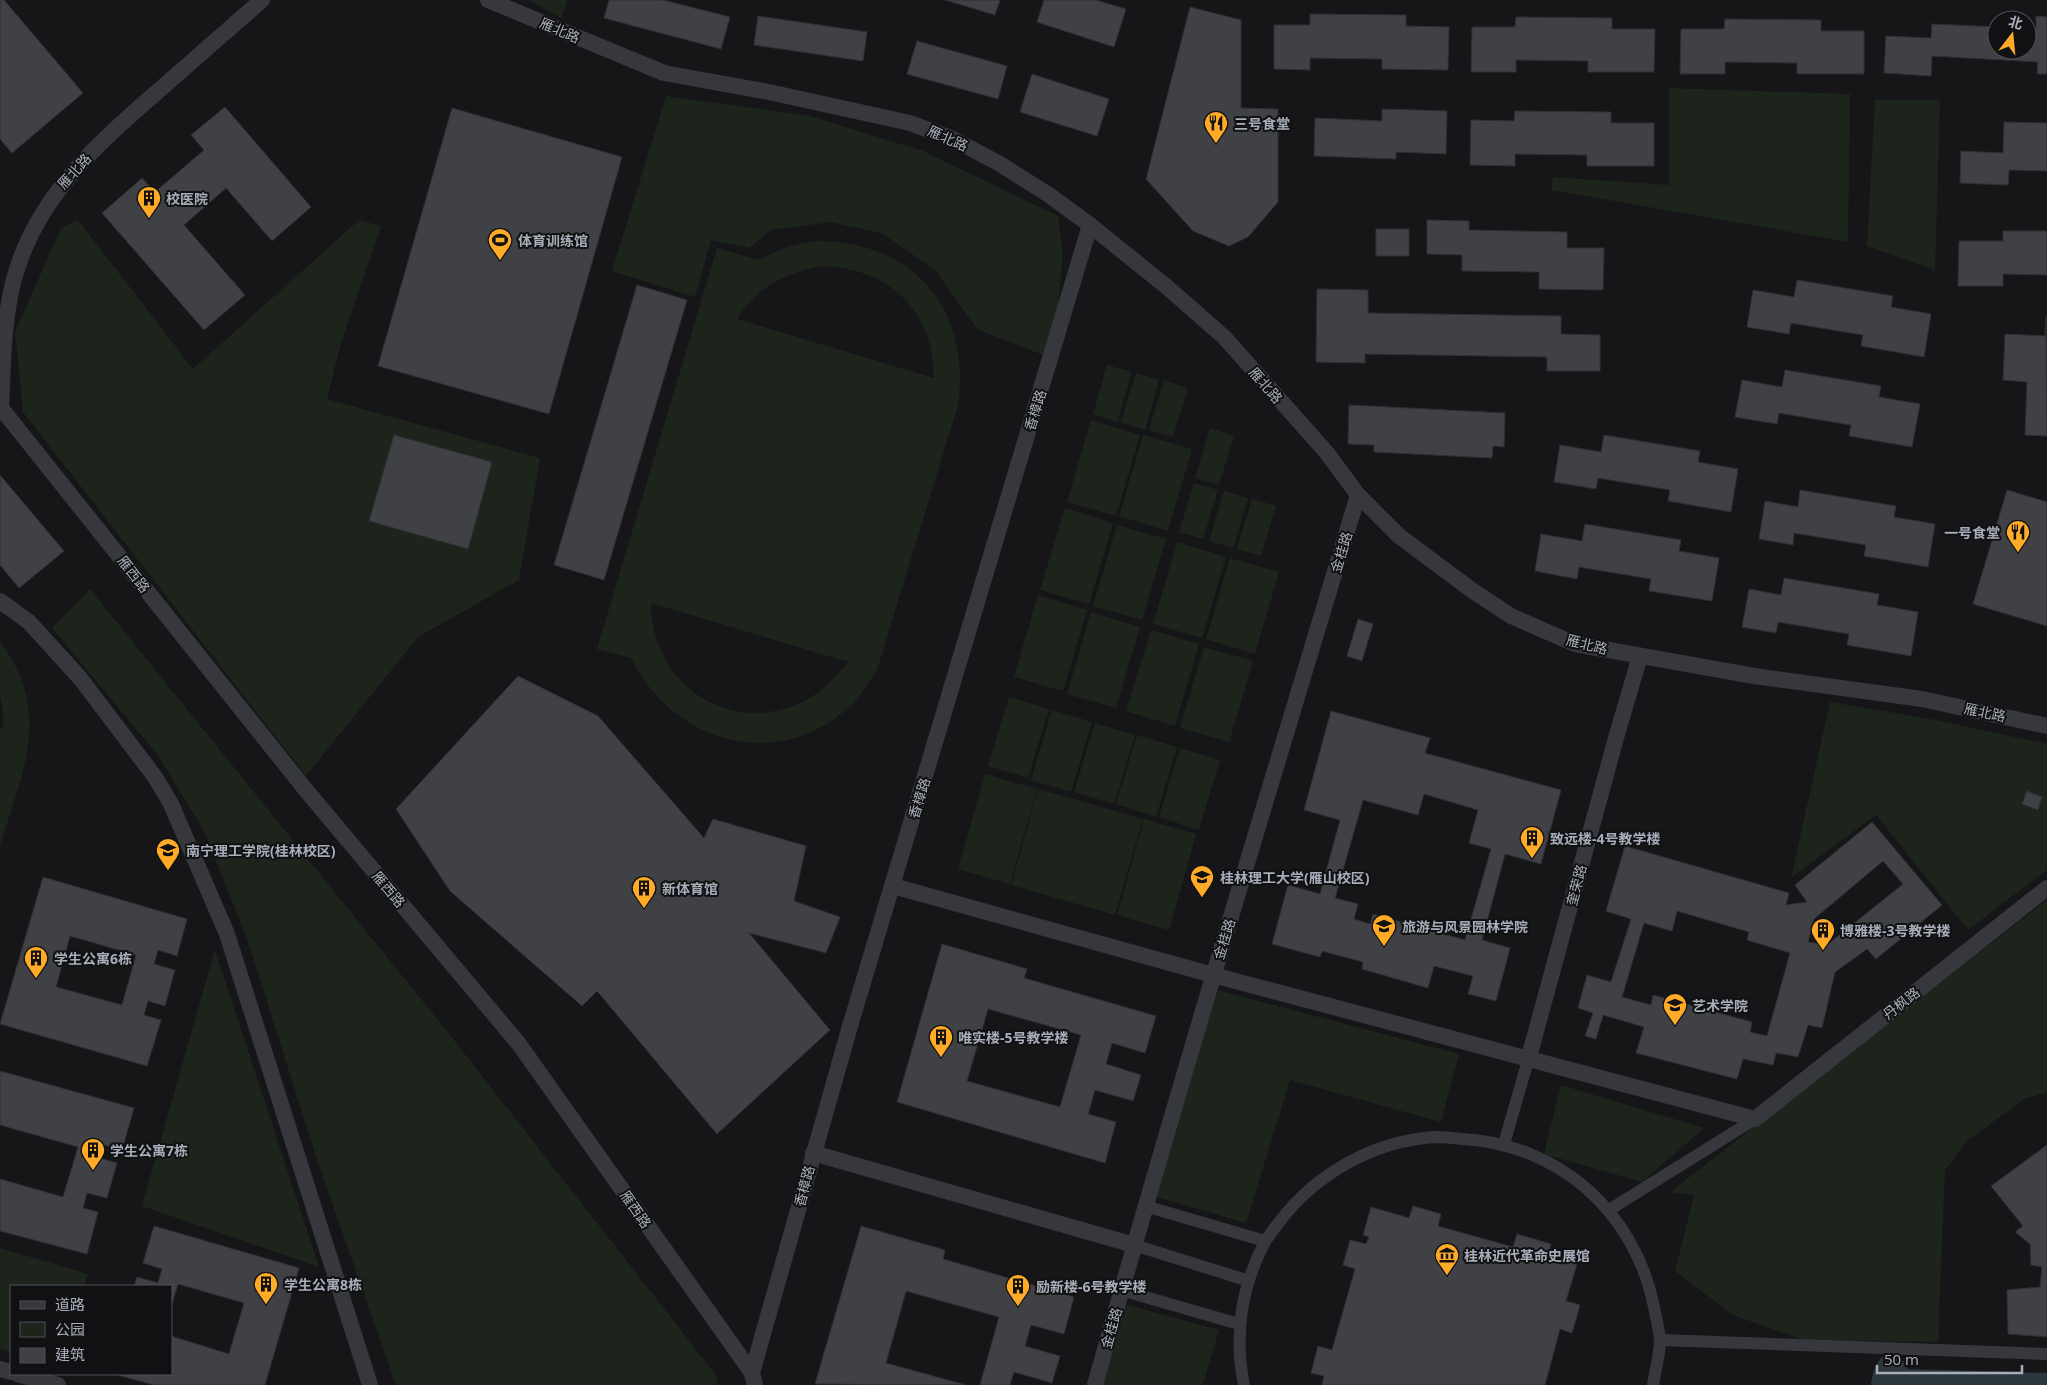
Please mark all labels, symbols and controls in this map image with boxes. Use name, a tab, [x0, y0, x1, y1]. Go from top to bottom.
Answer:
north arrow	[1987, 10, 2037, 60]
text: 北	[2006, 11, 2025, 33]
street label: 雁北路	[537, 13, 583, 47]
restaurant icon: 三号食堂	[1203, 110, 1229, 144]
place label: 三号食堂	[1234, 114, 1290, 133]
street label: 雁北路	[925, 121, 971, 155]
street label: 雁北路	[53, 149, 95, 193]
building icon: 校医院	[136, 185, 162, 219]
place label: 校医院	[166, 189, 208, 208]
sports icon: 体育训练馆	[487, 227, 513, 261]
place label: 体育训练馆	[518, 231, 588, 250]
street label: 雁北路	[1245, 363, 1287, 407]
street label: 香樟路	[1020, 387, 1050, 433]
restaurant icon: 一号食堂	[2005, 519, 2031, 553]
place label: 一号食堂	[1944, 523, 2000, 542]
street label: 金桂路	[1326, 529, 1356, 575]
street label: 雁西路	[114, 552, 154, 596]
street label: 雁北路	[1564, 630, 1610, 658]
street label: 雁北路	[1962, 698, 2008, 726]
street label: 香樟路	[904, 775, 934, 821]
building icon: 致远楼-4号教学楼	[1519, 825, 1545, 859]
place label: 致远楼-4号教学楼	[1550, 829, 1661, 848]
school or university icon: 南宁理工学院(桂林校区)	[155, 837, 181, 871]
place label: 南宁理工学院(桂林校区)	[186, 841, 336, 860]
street label: 奎荣路	[1561, 862, 1591, 908]
school or university icon: 桂林理工大学(雁山校区)	[1189, 864, 1215, 898]
street label: 雁西路	[368, 867, 410, 911]
place label: 桂林理工大学(雁山校区)	[1220, 868, 1370, 887]
building icon: 新体育馆	[631, 875, 657, 909]
place label: 新体育馆	[662, 879, 718, 898]
school or university icon: 旅游与风景园林学院	[1371, 913, 1397, 947]
street label: 金桂路	[1209, 916, 1239, 962]
place label: 旅游与风景园林学院	[1402, 917, 1528, 936]
building icon: 博雅楼-3号教学楼	[1810, 917, 1836, 951]
place label: 博雅楼-3号教学楼	[1840, 921, 1951, 940]
building icon: 学生公寓6栋	[23, 945, 49, 979]
place label: 学生公寓6栋	[54, 949, 132, 968]
street label: 丹枫路	[1879, 983, 1923, 1023]
school or university icon: 艺术学院	[1662, 992, 1688, 1026]
place label: 艺术学院	[1692, 996, 1748, 1015]
building icon: 唯实楼-5号教学楼	[928, 1024, 954, 1058]
place label: 唯实楼-5号教学楼	[958, 1028, 1069, 1047]
building icon: 学生公寓7栋	[80, 1137, 106, 1171]
place label: 学生公寓7栋	[110, 1141, 188, 1160]
street label: 香樟路	[789, 1163, 819, 1209]
street label: 雁西路	[616, 1186, 656, 1232]
museum icon: 桂林近代革命史展馆	[1434, 1242, 1460, 1276]
place label: 桂林近代革命史展馆	[1464, 1246, 1590, 1265]
building icon: 学生公寓8栋	[253, 1271, 279, 1305]
building icon: 励新楼-6号教学楼	[1005, 1273, 1031, 1307]
place label: 学生公寓8栋	[284, 1275, 362, 1294]
place label: 励新楼-6号教学楼	[1036, 1277, 1147, 1296]
legend	[10, 1285, 172, 1375]
text: 道路	[55, 1294, 85, 1314]
street label: 金桂路	[1096, 1305, 1126, 1351]
text: 公园	[55, 1319, 85, 1339]
scale bar	[1877, 1342, 2022, 1374]
text: 建筑	[55, 1344, 85, 1364]
text: 50 m	[1884, 1349, 1919, 1369]

